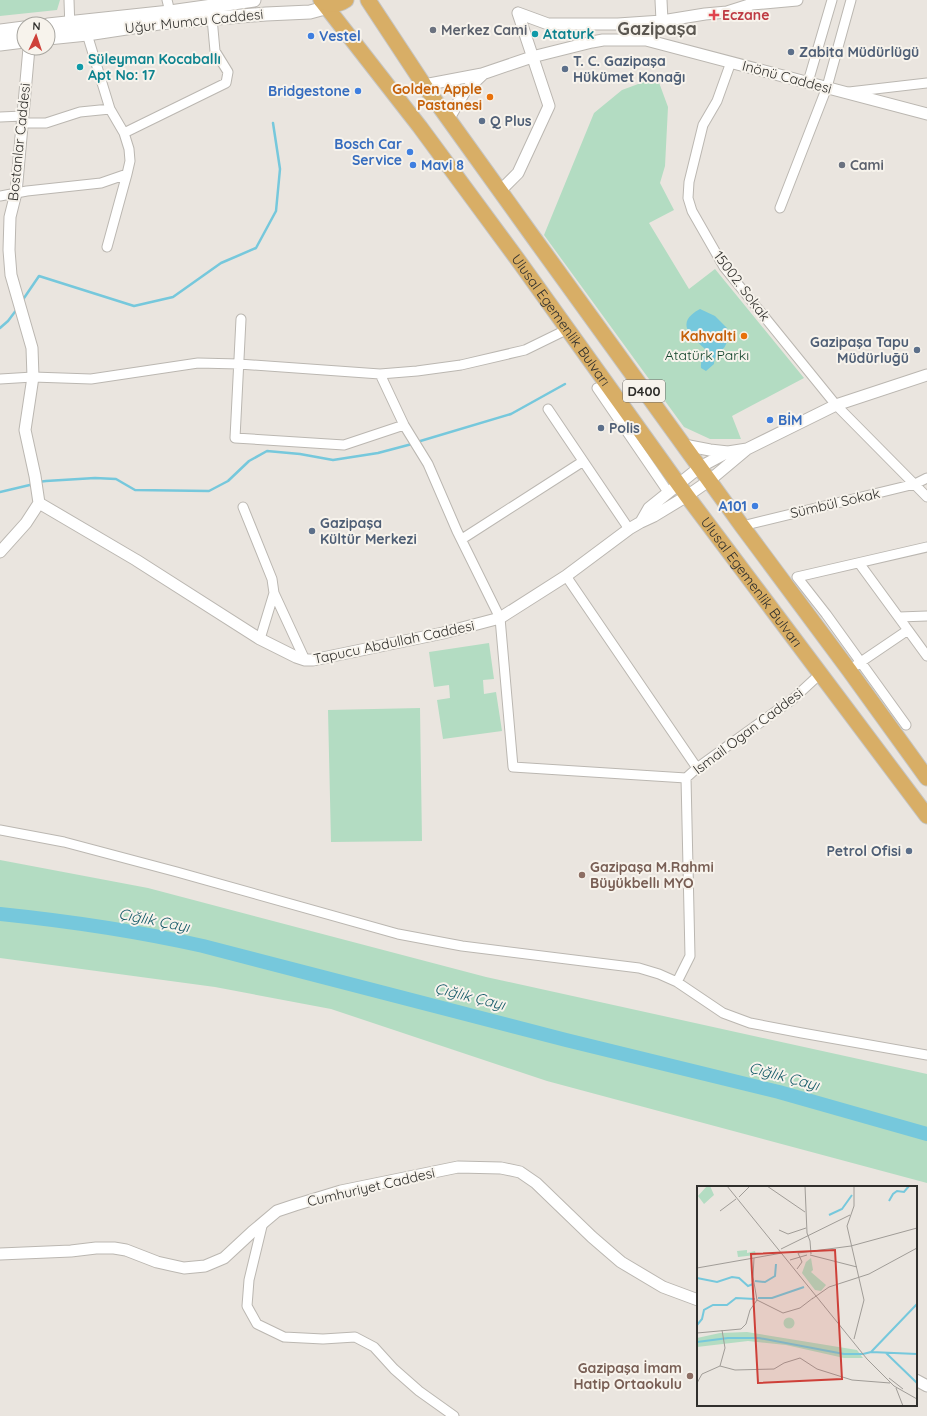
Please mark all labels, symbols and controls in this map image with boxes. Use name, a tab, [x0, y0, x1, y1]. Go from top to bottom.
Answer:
street label: Uğur Mumcu Caddesi	[124, 5, 264, 37]
place label: Eczane	[722, 6, 769, 24]
marker: Eczane	[709, 10, 719, 20]
north arrow	[16, 16, 56, 56]
district label: Gazipaşa	[617, 17, 697, 40]
text: N	[32, 19, 41, 33]
place label: Merkez Cami	[441, 21, 527, 39]
marker: Merkez Cami	[428, 25, 438, 35]
place label: Ataturk	[543, 25, 594, 43]
place label: Vestel	[319, 27, 361, 45]
marker: Ataturk	[530, 29, 540, 39]
marker: Vestel	[306, 31, 316, 41]
place label: Zabita Müdürlügü	[799, 43, 919, 61]
marker: Zabita Müdürlügü	[786, 47, 796, 57]
place label: Süleyman Kocaballı Apt No: 17	[88, 50, 221, 84]
place label: T. C. Gazipaşa Hükümet Konağı	[573, 52, 685, 86]
street label: Inönü Caddesi	[740, 56, 834, 98]
marker: Süleyman Kocaballı Apt No: 17	[75, 62, 85, 72]
marker: T. C. Gazipaşa Hükümet Konağı	[560, 64, 570, 74]
place label: Golden Apple Pastanesi	[392, 80, 482, 114]
street label: Bostanlar Caddesi	[4, 82, 34, 202]
place label: Bridgestone	[268, 82, 350, 100]
marker: Bridgestone	[353, 86, 363, 96]
marker: Golden Apple Pastanesi	[485, 92, 495, 102]
place label: Q Plus	[490, 112, 532, 130]
marker: Q Plus	[477, 116, 487, 126]
place label: Bosch Car Service	[334, 135, 402, 169]
marker: Bosch Car Service	[405, 147, 415, 157]
place label: Mavi 8	[421, 156, 464, 174]
place label: Cami	[850, 156, 884, 174]
marker: Mavi 8	[408, 160, 418, 170]
marker: Cami	[837, 160, 847, 170]
street label: 15002. Sokak	[710, 247, 774, 325]
street label: Ulusal Egemenlik Bulvarı	[508, 250, 614, 390]
place label: Kahvalti	[681, 327, 736, 345]
marker: Kahvalti	[739, 331, 749, 341]
place label: Gazipaşa Tapu Müdürluğü	[810, 333, 909, 367]
marker: Gazipaşa Tapu Müdürluğü	[912, 345, 922, 355]
park label: Atatürk Parkı	[665, 346, 749, 364]
road number: D400	[623, 380, 665, 402]
place label: BİM	[778, 411, 803, 429]
marker: BİM	[765, 415, 775, 425]
place label: Polis	[609, 419, 640, 437]
marker: Polis	[596, 423, 606, 433]
street label: Sümbül Sokak	[788, 484, 882, 522]
place label: A101	[719, 497, 747, 515]
marker: A101	[750, 501, 760, 511]
street label: Ulusal Egemenlik Bulvarı	[697, 513, 806, 651]
place label: Gazipaşa Kültür Merkezi	[320, 514, 417, 548]
marker: Gazipaşa Kültür Merkezi	[307, 526, 317, 536]
street label: Tapucu Abdullah Caddesi	[312, 616, 476, 668]
street label: Ismail Ogan Caddesi	[689, 684, 807, 778]
place label: Petrol Ofisi	[826, 842, 901, 860]
marker: Petrol Ofisi	[904, 846, 914, 856]
place label: Gazipaşa M.Rahmi Büyükbellı MYO	[590, 858, 714, 892]
marker: Gazipaşa M.Rahmi Büyükbellı MYO	[577, 870, 587, 880]
water label: Çığlık Çayı	[117, 904, 192, 936]
water label: Çığlık Çayı	[433, 978, 508, 1014]
water label: Çığlık Çayı	[747, 1058, 822, 1095]
street label: Cumhuriyet Caddesi	[305, 1164, 437, 1210]
inset map	[697, 1186, 917, 1406]
place label: Gazipaşa İmam Hatip Ortaokulu	[573, 1359, 682, 1393]
marker: Gazipaşa İmam Hatip Ortaokulu	[685, 1371, 695, 1381]

